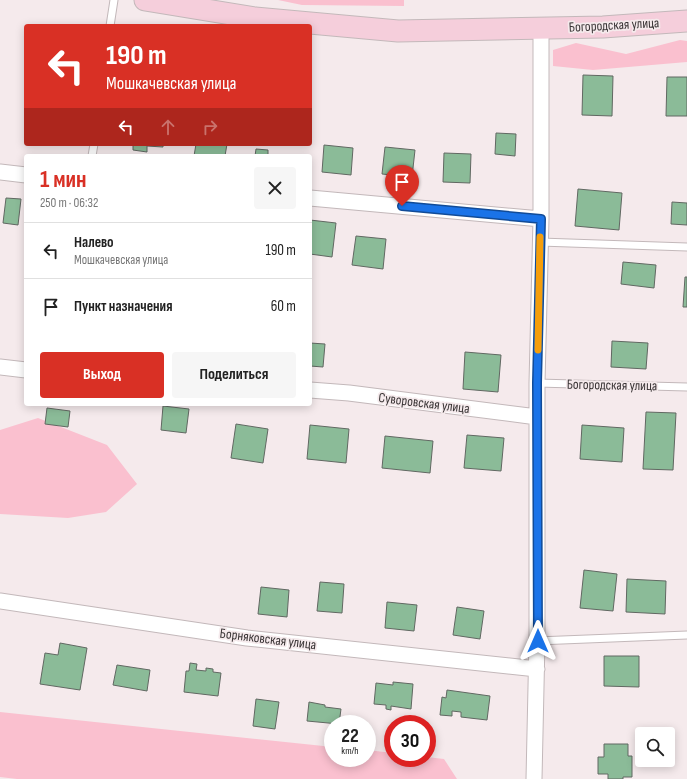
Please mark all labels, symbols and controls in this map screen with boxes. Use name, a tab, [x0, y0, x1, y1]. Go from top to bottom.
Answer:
street label: Богородская улица	[568, 14, 660, 36]
text: 190 m	[106, 39, 167, 72]
icon: left	[40, 40, 92, 92]
text: Мошкачевская улица	[106, 73, 236, 94]
icon: left	[115, 116, 137, 138]
icon: ahead	[157, 116, 179, 138]
icon: right	[199, 116, 221, 138]
text: 1 мин	[40, 165, 87, 194]
pin	[385, 165, 419, 206]
button: close	[254, 167, 296, 209]
icon: arrive	[391, 171, 413, 193]
text: 250 m · 06:32	[40, 195, 98, 211]
text: Налево	[74, 233, 114, 252]
icon: left	[40, 240, 62, 262]
text: 190 m	[265, 241, 296, 260]
text: Мошкачевская улица	[74, 252, 168, 268]
icon: arrive	[40, 296, 62, 318]
text: Пункт назначения	[74, 297, 172, 316]
text: 60 m	[271, 297, 296, 316]
button: Выход	[40, 352, 164, 398]
button: Поделиться	[172, 352, 296, 398]
street label: Богородская улица	[567, 376, 657, 394]
street label: Суворовская улица	[377, 389, 471, 417]
position arrow	[517, 620, 559, 662]
street label: Борняковская улица	[219, 625, 317, 653]
speed limit sign: 30	[384, 715, 436, 767]
text: 22	[341, 724, 359, 748]
map controls	[635, 727, 675, 767]
button: search	[635, 727, 675, 767]
text: km/h	[341, 745, 359, 757]

